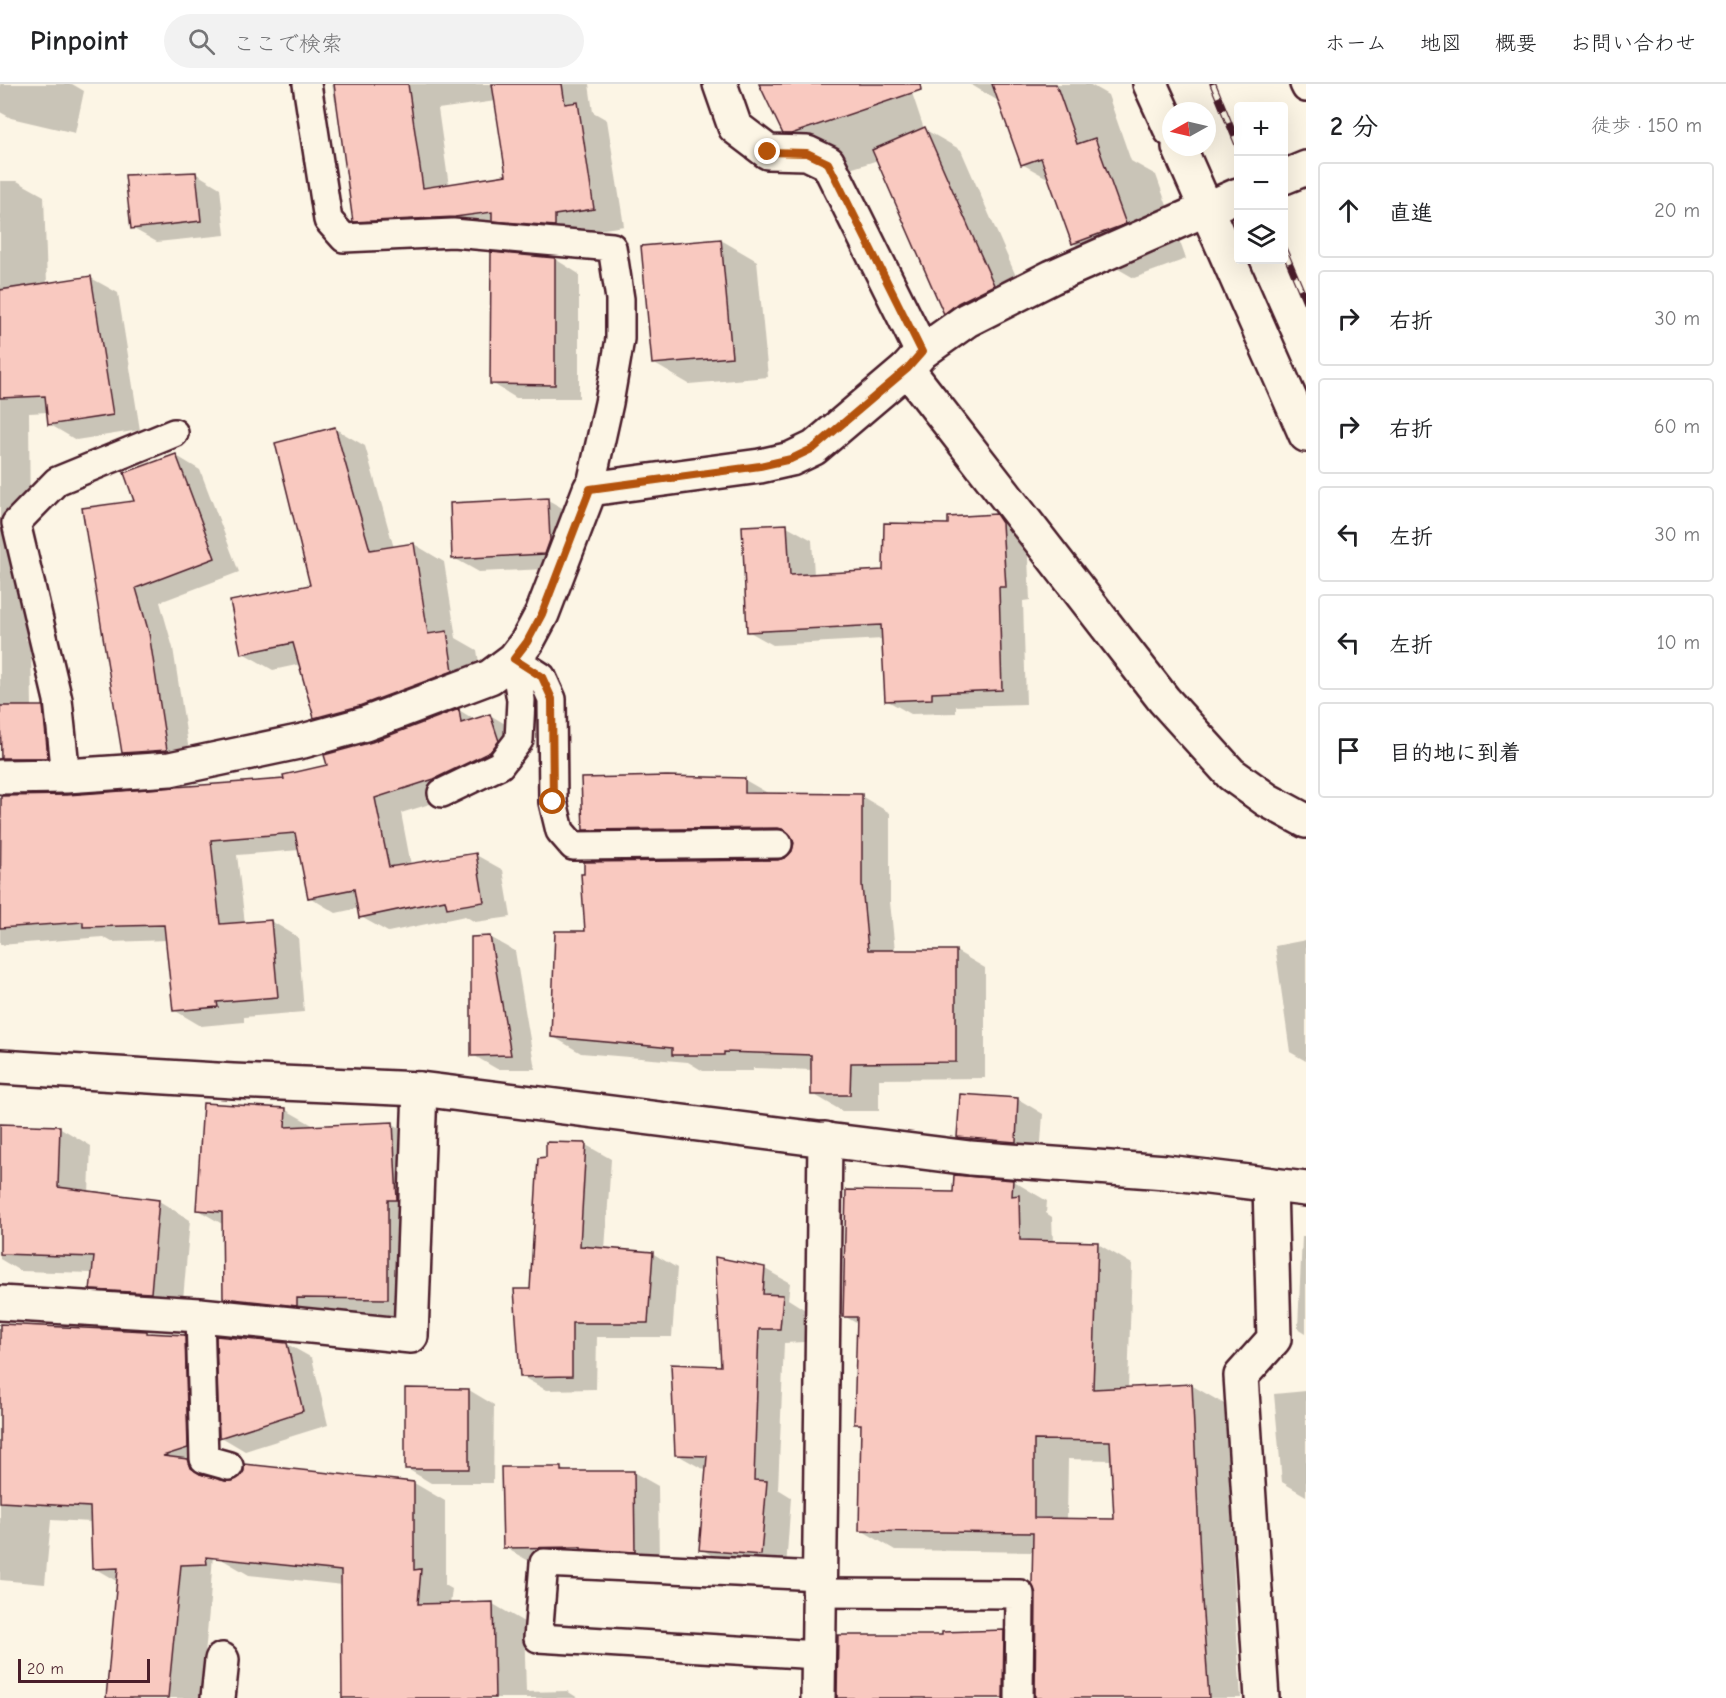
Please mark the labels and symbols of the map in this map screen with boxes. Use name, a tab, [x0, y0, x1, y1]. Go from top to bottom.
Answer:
north arrow	[1162, 102, 1216, 156]
route end	[754, 138, 780, 164]
route start	[539, 788, 565, 814]
scale bar	[18, 1656, 150, 1684]

